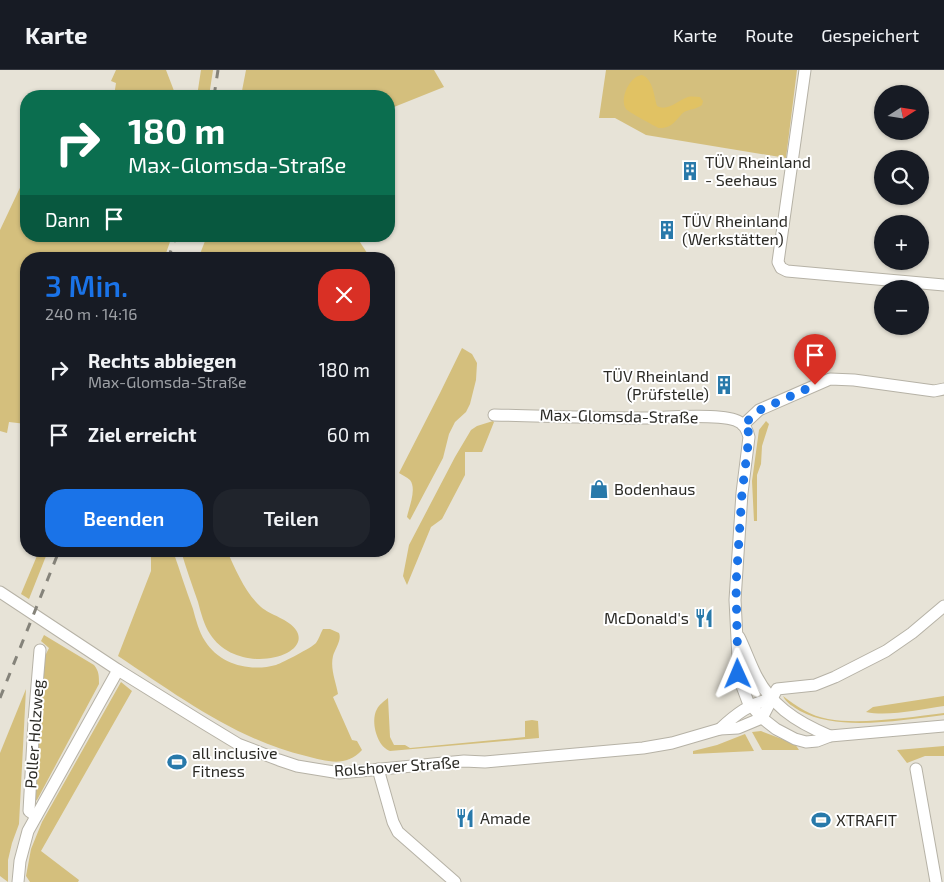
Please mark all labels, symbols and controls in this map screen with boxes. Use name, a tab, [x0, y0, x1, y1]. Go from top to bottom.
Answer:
text: Karte	[25, 20, 88, 49]
text: Karte	[673, 24, 717, 46]
text: Route	[745, 24, 793, 46]
text: Gespeichert	[821, 24, 919, 46]
north arrow	[874, 85, 929, 140]
map controls	[874, 85, 929, 335]
text: 180 m	[128, 109, 225, 151]
icon: right	[45, 110, 110, 175]
button: search	[874, 150, 929, 205]
text: Max-Glomsda-Straße	[128, 151, 346, 177]
place label: TÜV Rheinland - Seehaus	[705, 152, 811, 189]
building icon: TÜV Rheinland - Seehaus	[679, 160, 701, 182]
icon: arrive	[100, 205, 128, 233]
text: Dann	[45, 208, 90, 231]
place label: TÜV Rheinland (Werkstätten)	[682, 211, 788, 248]
button: +	[874, 215, 929, 270]
building icon: TÜV Rheinland (Werkstätten)	[656, 219, 678, 241]
text: 3 Min.	[45, 267, 128, 303]
button: close	[318, 269, 370, 321]
button: −	[874, 280, 929, 335]
text: 240 m · 14:16	[45, 304, 137, 323]
pin	[794, 334, 836, 385]
icon: arrive	[801, 341, 829, 369]
text: Rechts abbiegen	[88, 349, 236, 372]
icon: right	[45, 356, 73, 384]
text: 180 m	[319, 358, 370, 381]
place label: TÜV Rheinland (Prüfstelle)	[603, 366, 709, 403]
text: Max-Glomsda-Straße	[88, 372, 247, 391]
building icon: TÜV Rheinland (Prüfstelle)	[713, 374, 735, 396]
street label: Max-Glomsda-Straße	[539, 405, 699, 426]
icon: arrive	[45, 421, 73, 449]
text: Ziel erreicht	[88, 423, 197, 446]
text: 60 m	[327, 423, 370, 446]
shop icon: Bodenhaus	[588, 478, 610, 500]
place label: Bodenhaus	[614, 479, 695, 498]
button: Beenden	[45, 489, 203, 547]
button: Teilen	[213, 489, 370, 547]
restaurant icon: McDonald's	[693, 607, 715, 629]
place label: McDonald's	[604, 608, 689, 627]
position arrow	[711, 647, 763, 699]
street label: Poller Holzweg	[20, 679, 47, 789]
place label: all inclusive Fitness	[192, 743, 278, 780]
sports icon: all inclusive Fitness	[166, 751, 188, 773]
street label: Rolshover Straße	[333, 752, 461, 779]
restaurant icon: Amade	[454, 807, 476, 829]
place label: Amade	[480, 808, 531, 827]
sports icon: XTRAFIT	[810, 809, 832, 831]
place label: XTRAFIT	[836, 810, 897, 829]

